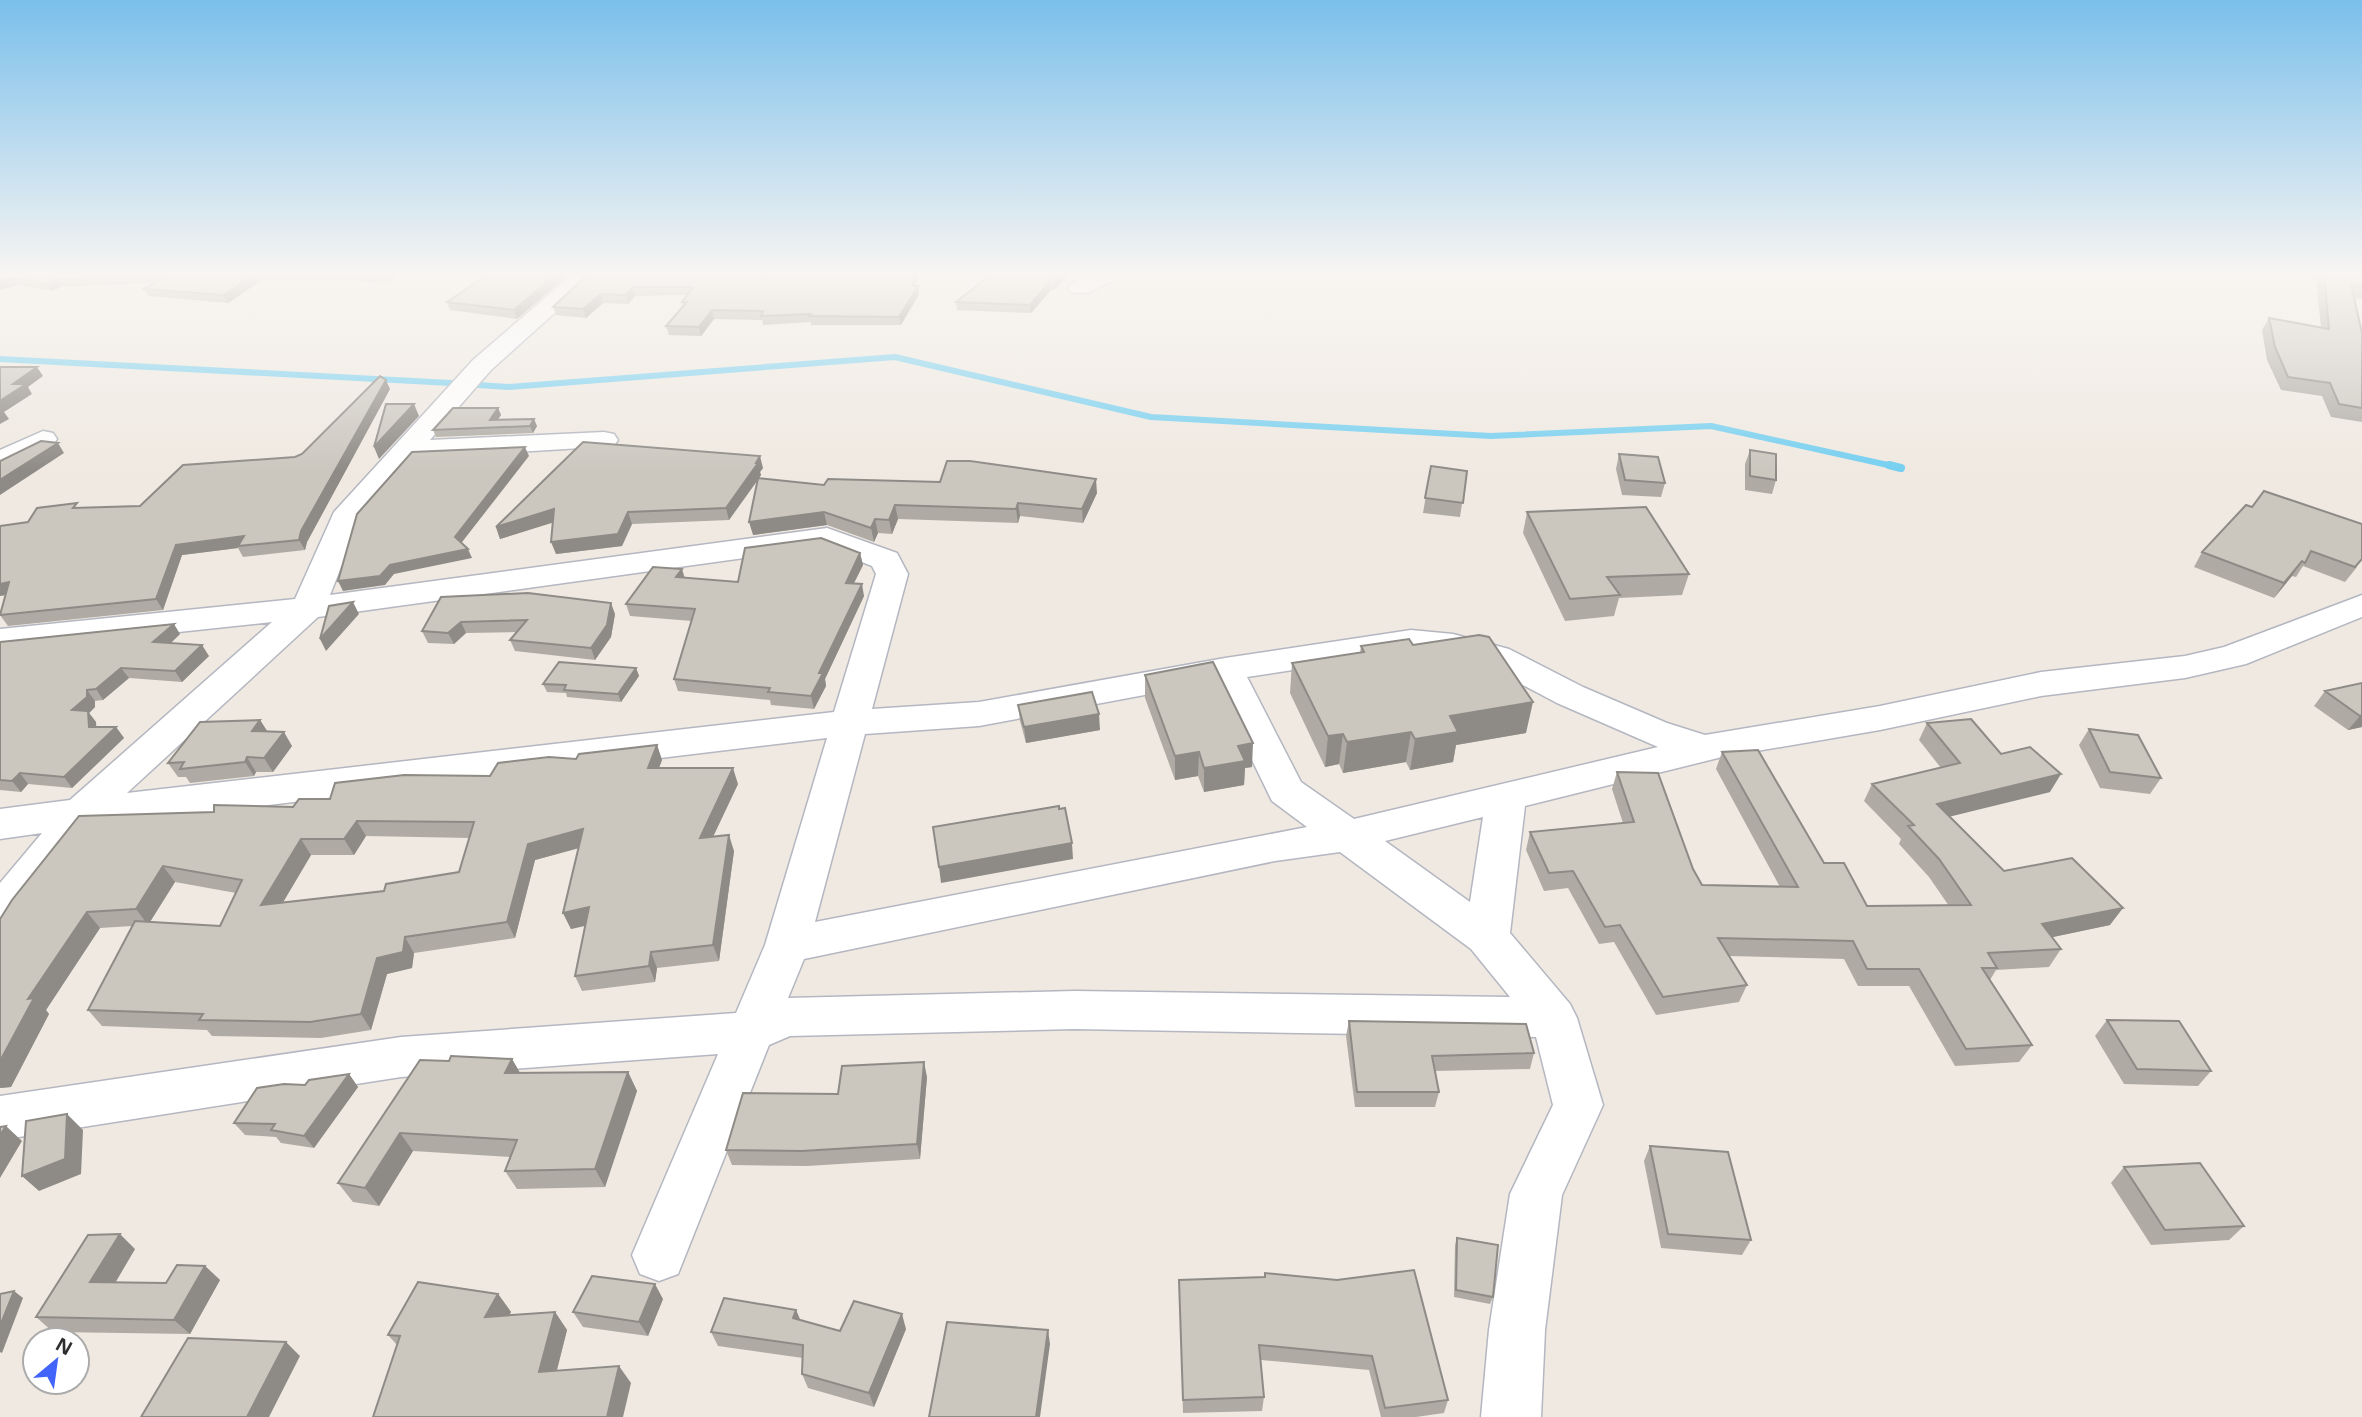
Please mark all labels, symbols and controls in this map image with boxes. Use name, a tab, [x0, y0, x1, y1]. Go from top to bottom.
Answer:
north arrow	[21, 1326, 91, 1396]
text: N	[51, 1331, 77, 1361]

